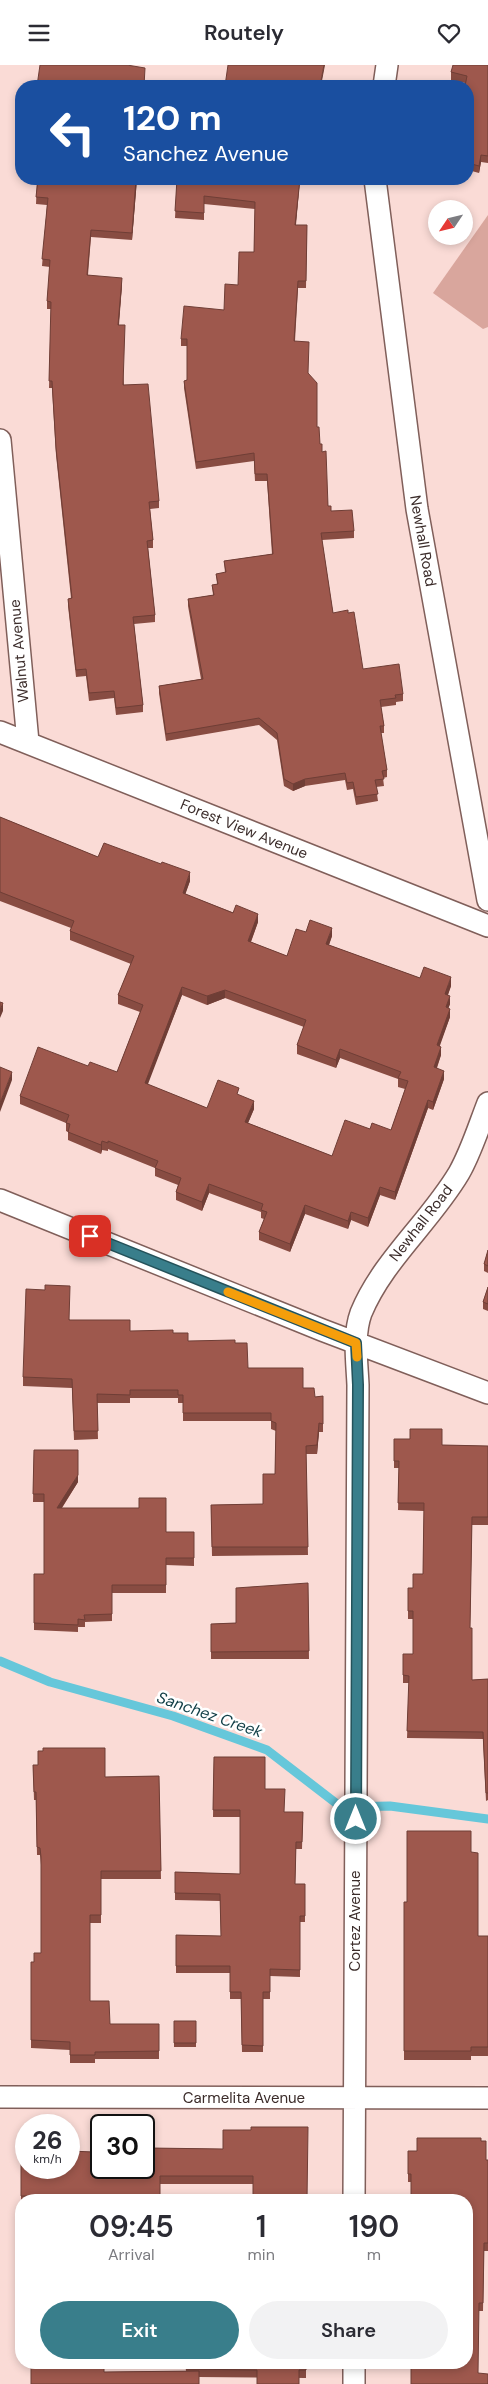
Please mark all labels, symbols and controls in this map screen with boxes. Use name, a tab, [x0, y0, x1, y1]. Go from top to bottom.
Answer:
text: Routely	[204, 18, 284, 47]
icon: menu	[25, 19, 53, 47]
icon: heart	[435, 19, 463, 47]
text: 120 m	[123, 95, 222, 141]
icon: left	[40, 100, 105, 165]
text: Sanchez Avenue	[123, 139, 289, 168]
north arrow	[428, 200, 472, 245]
map controls	[428, 200, 473, 245]
street label: Newhall Road	[405, 494, 441, 588]
street label: Walnut Avenue	[5, 599, 33, 703]
street label: Forest View Avenue	[177, 794, 311, 864]
street label: Newhall Road	[385, 1180, 457, 1266]
pin	[69, 1215, 111, 1257]
icon: arrive	[76, 1222, 104, 1250]
water label: Sanchez Creek	[154, 1687, 266, 1743]
position arrow	[329, 1792, 381, 1844]
street label: Cortez Avenue	[345, 1870, 365, 1972]
street label: Carmelita Avenue	[183, 2088, 305, 2108]
speed limit sign: 30	[90, 2114, 155, 2179]
text: 26	[32, 2124, 63, 2157]
text: km/h	[33, 2151, 62, 2167]
text: 09:45	[89, 2207, 174, 2246]
text: 1	[256, 2207, 266, 2246]
text: 190	[349, 2207, 399, 2246]
text: Arrival	[108, 2244, 155, 2265]
text: min	[248, 2244, 275, 2265]
text: m	[367, 2244, 381, 2265]
button: Exit	[40, 2301, 239, 2359]
button: Share	[249, 2301, 448, 2359]

